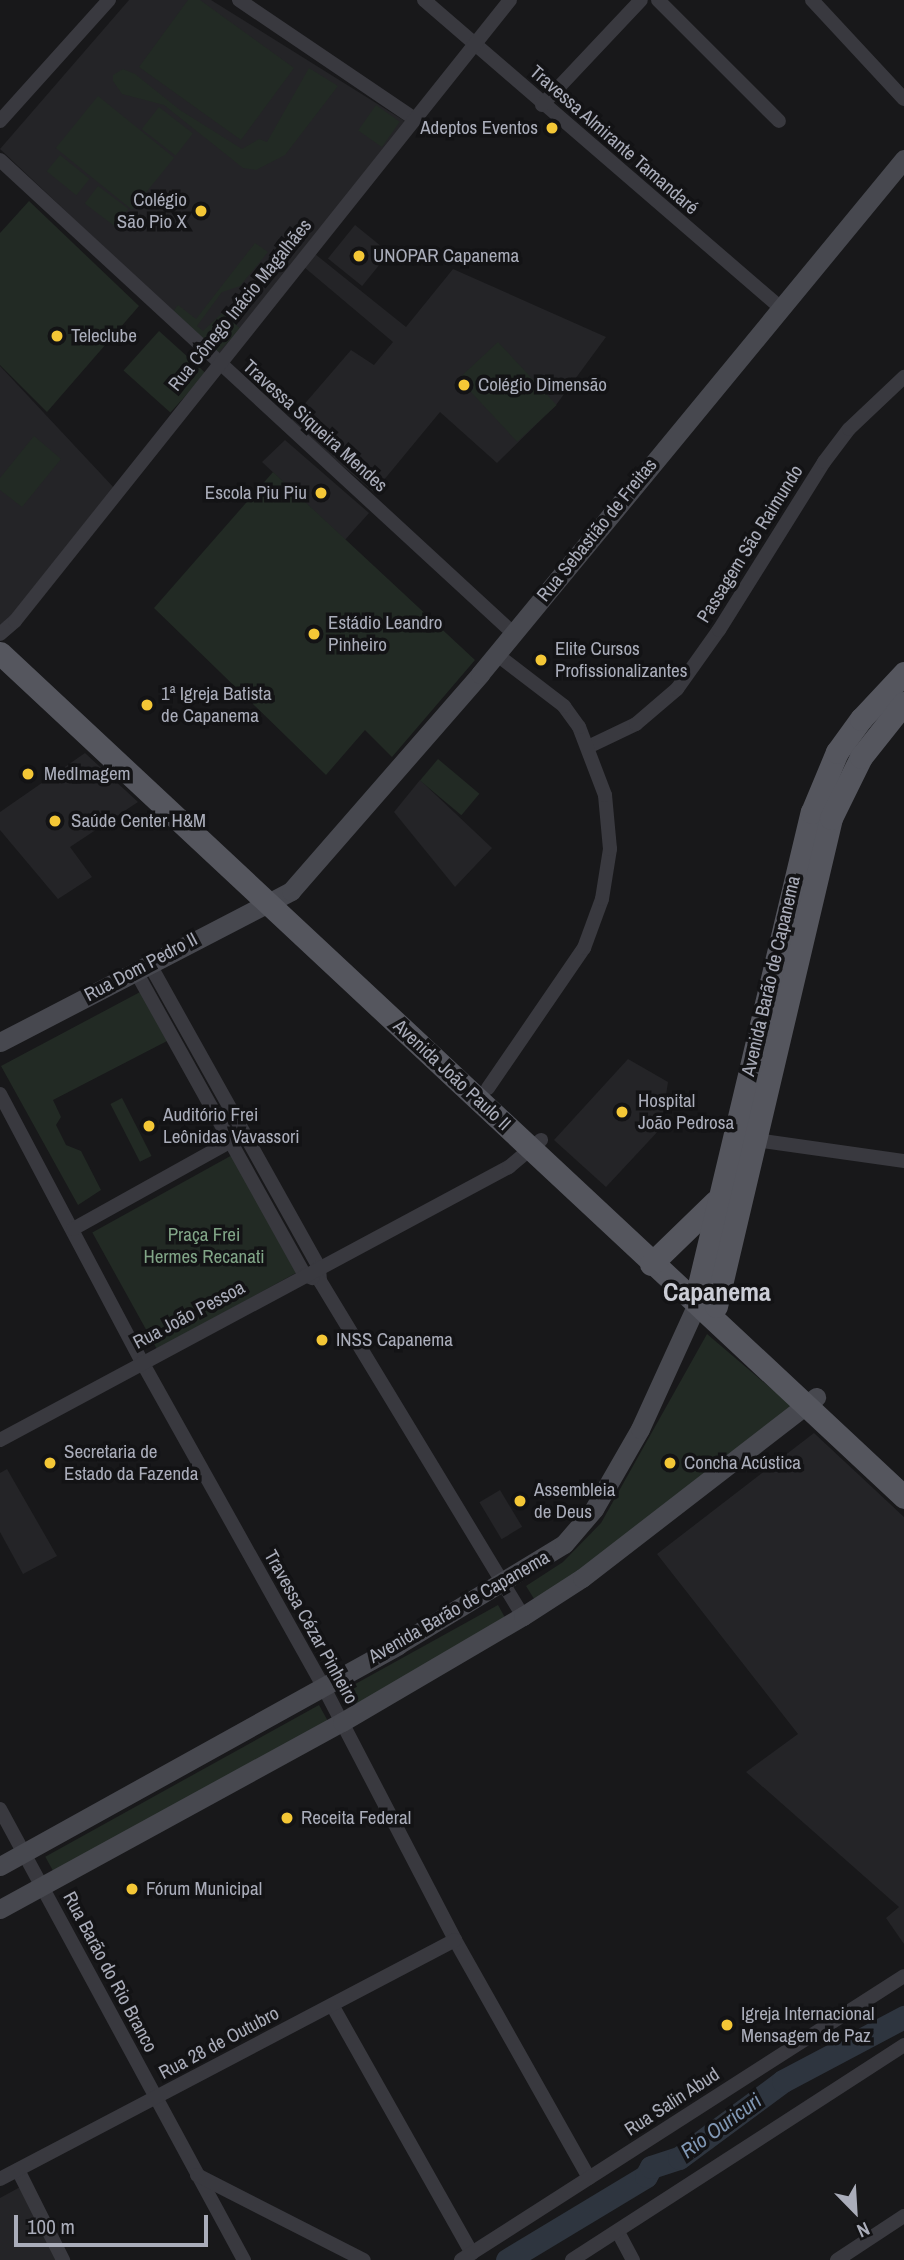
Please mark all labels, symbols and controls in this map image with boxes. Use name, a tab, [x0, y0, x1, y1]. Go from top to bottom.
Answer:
street label: Travessa Almirante Tamandaré	[525, 60, 703, 220]
place label: Adeptos Eventos	[420, 117, 538, 139]
marker: Adeptos Eventos	[544, 120, 560, 136]
place label: Colégio São Pio X	[117, 189, 187, 233]
marker: Colégio São Pio X	[193, 203, 209, 219]
street label: Rua Cônego Inácio Magalhães	[164, 214, 316, 396]
place label: UNOPAR Capanema	[373, 245, 519, 267]
marker: UNOPAR Capanema	[351, 248, 367, 264]
place label: Teleclube	[71, 325, 137, 347]
marker: Teleclube	[49, 328, 65, 344]
street label: Travessa Siqueira Mendes	[238, 355, 392, 497]
place label: Colégio Dimensão	[478, 374, 607, 396]
marker: Colégio Dimensão	[456, 377, 472, 393]
street label: Rua Sebastião de Freitas	[532, 454, 662, 606]
street label: Passagem São Raimundo	[692, 461, 808, 627]
place label: Escola Piu Piu	[205, 482, 307, 504]
marker: Escola Piu Piu	[313, 485, 329, 501]
place label: Estádio Leandro Pinheiro	[328, 612, 442, 656]
marker: Estádio Leandro Pinheiro	[306, 626, 322, 642]
place label: Elite Cursos Profissionalizantes	[555, 638, 688, 682]
marker: Elite Cursos Profissionalizantes	[533, 652, 549, 668]
place label: 1ª Igreja Batista de Capanema	[161, 683, 272, 727]
marker: 1ª Igreja Batista de Capanema	[139, 697, 155, 713]
place label: MedImagem	[44, 763, 131, 785]
marker: MedImagem	[18, 764, 38, 784]
place label: Saúde Center H&M	[71, 810, 206, 832]
marker: Saúde Center H&M	[45, 811, 65, 831]
street label: Avenida Barão de Capanema	[737, 874, 805, 1078]
street label: Rua Dom Pedro II	[81, 928, 201, 1006]
street label: Avenida João Paulo II	[389, 1015, 515, 1135]
place label: Hospital João Pedrosa	[638, 1090, 734, 1134]
marker: Hospital João Pedrosa	[612, 1102, 632, 1122]
place label: Auditório Frei Leônidas Vavassori	[163, 1104, 300, 1148]
marker: Auditório Frei Leônidas Vavassori	[141, 1118, 157, 1134]
park label: Praça Frei Hermes Recanati	[143, 1224, 265, 1268]
street label: Rua João Pessoa	[129, 1276, 249, 1354]
district label: Capanema	[663, 1276, 771, 1308]
place label: INSS Capanema	[336, 1329, 453, 1351]
marker: INSS Capanema	[314, 1332, 330, 1348]
place label: Secretaria de Estado da Fazenda	[64, 1441, 198, 1485]
place label: Concha Acústica	[684, 1452, 802, 1474]
marker: Secretaria de Estado da Fazenda	[42, 1455, 58, 1471]
marker: Concha Acústica	[662, 1455, 678, 1471]
place label: Assembleia de Deus	[534, 1479, 615, 1523]
marker: Assembleia de Deus	[512, 1493, 528, 1509]
street label: Travessa Cézar Pinheiro	[259, 1546, 363, 1708]
street label: Avenida Barão de Capanema	[365, 1546, 553, 1668]
place label: Receita Federal	[301, 1807, 411, 1829]
marker: Receita Federal	[279, 1810, 295, 1826]
place label: Fórum Municipal	[146, 1878, 262, 1900]
marker: Fórum Municipal	[124, 1881, 140, 1897]
street label: Rua Barão do Rio Branco	[58, 1888, 162, 2056]
street label: Rua 28 de Outubro	[155, 2002, 283, 2084]
place label: Igreja Internacional Mensagem de Paz	[741, 2003, 874, 2047]
marker: Igreja Internacional Mensagem de Paz	[719, 2017, 735, 2033]
street label: Rua Salin Abud	[620, 2063, 724, 2141]
water label: Rio Ouricuri	[676, 2088, 766, 2164]
north arrow	[820, 2176, 890, 2246]
scale bar	[18, 2200, 212, 2244]
text: 100 m	[27, 2212, 75, 2241]
text: N	[853, 2216, 874, 2244]

